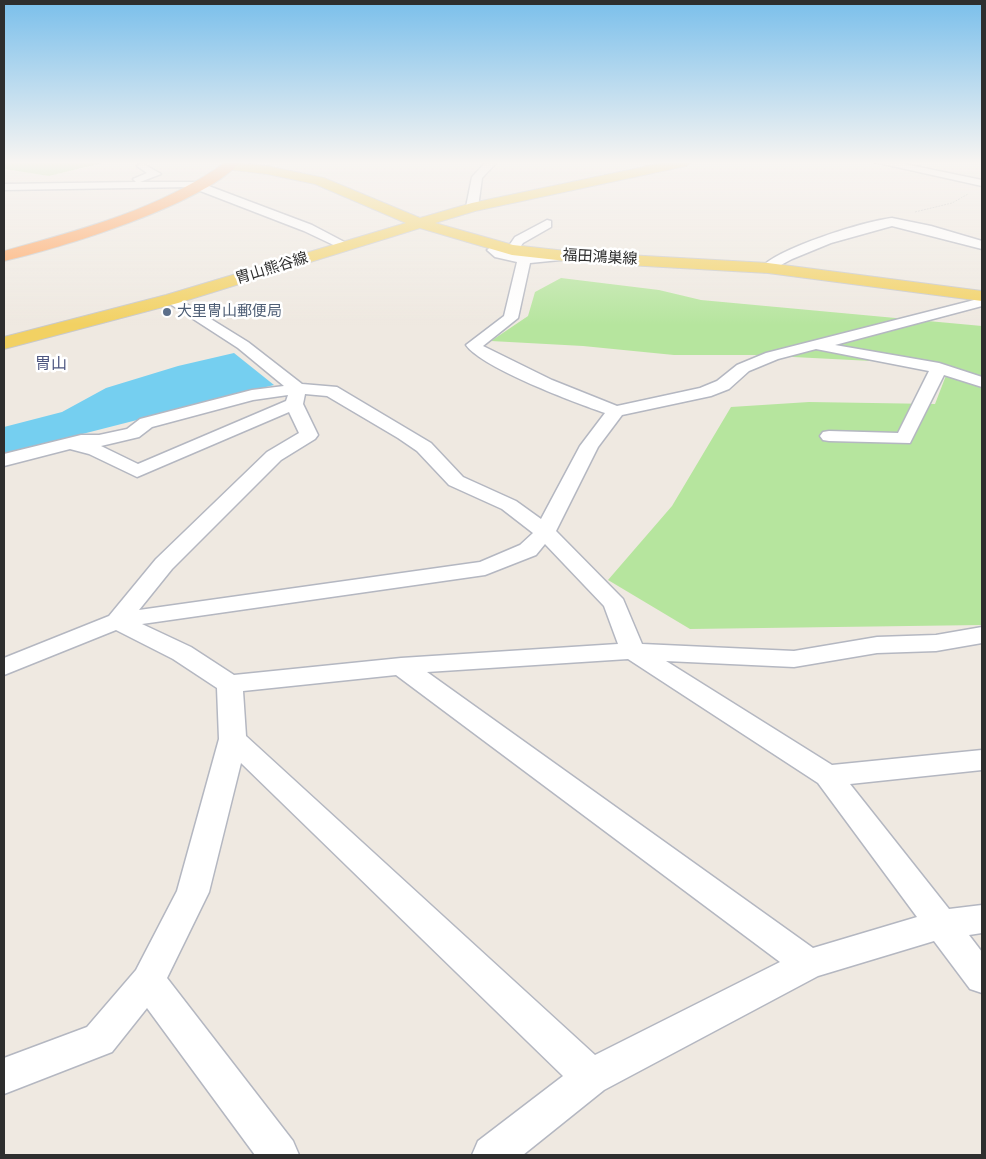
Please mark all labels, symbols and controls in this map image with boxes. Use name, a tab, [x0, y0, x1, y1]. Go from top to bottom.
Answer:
street label: 福田鴻巣線	[562, 247, 638, 269]
street label: 胄山熊谷線	[234, 249, 310, 289]
place label: 大里冑山郵便局	[177, 303, 282, 321]
marker: 大里冑山郵便局	[161, 306, 173, 318]
district label: 冑山	[35, 355, 67, 375]

